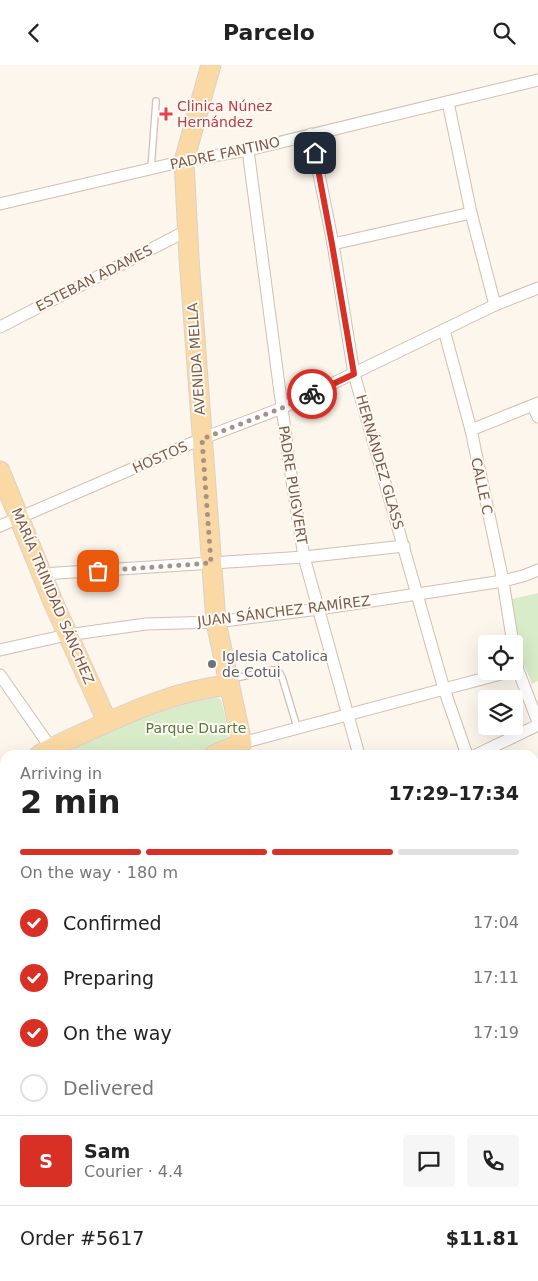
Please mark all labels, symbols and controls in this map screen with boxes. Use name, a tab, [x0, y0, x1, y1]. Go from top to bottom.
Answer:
icon: back	[20, 19, 48, 47]
icon: search	[490, 19, 518, 47]
text: Parcelo	[223, 20, 315, 45]
place label: Clinica Núnez Hernández	[177, 98, 272, 130]
marker: Clinica Núnez Hernández	[159, 107, 173, 121]
pin	[294, 132, 336, 174]
street label: PADRE FANTINO	[169, 134, 281, 172]
icon: home	[301, 139, 329, 167]
street label: ESTEBAN ADAMES	[33, 242, 155, 314]
street label: AVENIDA MELLA	[184, 302, 208, 416]
courier	[287, 369, 337, 419]
icon: bike	[298, 380, 326, 408]
street label: HERNÁNDEZ GLASS	[353, 393, 407, 531]
street label: PADRE PUIGVERT	[276, 424, 310, 546]
street label: HOSTOS	[130, 438, 190, 476]
street label: CALLE C	[468, 456, 496, 516]
street label: MARÍA TRINIDAD SÁNCHEZ	[9, 506, 97, 686]
pin	[77, 550, 119, 592]
icon: bag	[84, 557, 112, 585]
street label: JUAN SÁNCHEZ RAMÍREZ	[195, 592, 372, 630]
map controls	[478, 635, 523, 735]
button: locate	[478, 635, 523, 680]
place label: Iglesia Catolica de Cotui	[222, 648, 328, 680]
marker: Iglesia Catolica de Cotui	[206, 658, 218, 670]
button: layers	[478, 690, 523, 735]
park label: Parque Duarte	[146, 720, 246, 736]
text: Arriving in	[20, 764, 102, 783]
text: 17:29–17:34	[389, 782, 519, 804]
text: 2 min	[20, 783, 121, 821]
text: On the way · 180 m	[20, 863, 178, 882]
icon: check	[20, 909, 48, 937]
text: Confirmed	[63, 912, 162, 934]
text: 17:04	[473, 913, 519, 932]
icon: check	[20, 964, 48, 992]
text: Preparing	[63, 967, 154, 989]
text: 17:11	[473, 968, 519, 987]
icon: check	[20, 1019, 48, 1047]
text: On the way	[63, 1022, 172, 1044]
text: 17:19	[473, 1023, 519, 1042]
text: Delivered	[63, 1077, 154, 1099]
button: chat	[403, 1135, 455, 1187]
button: phone	[467, 1135, 519, 1187]
text: Sam	[84, 1140, 130, 1162]
text: S	[39, 1150, 53, 1172]
text: Courier · 4.4	[84, 1162, 183, 1181]
text: Order #5617	[20, 1227, 144, 1249]
text: $11.81	[446, 1227, 519, 1249]

